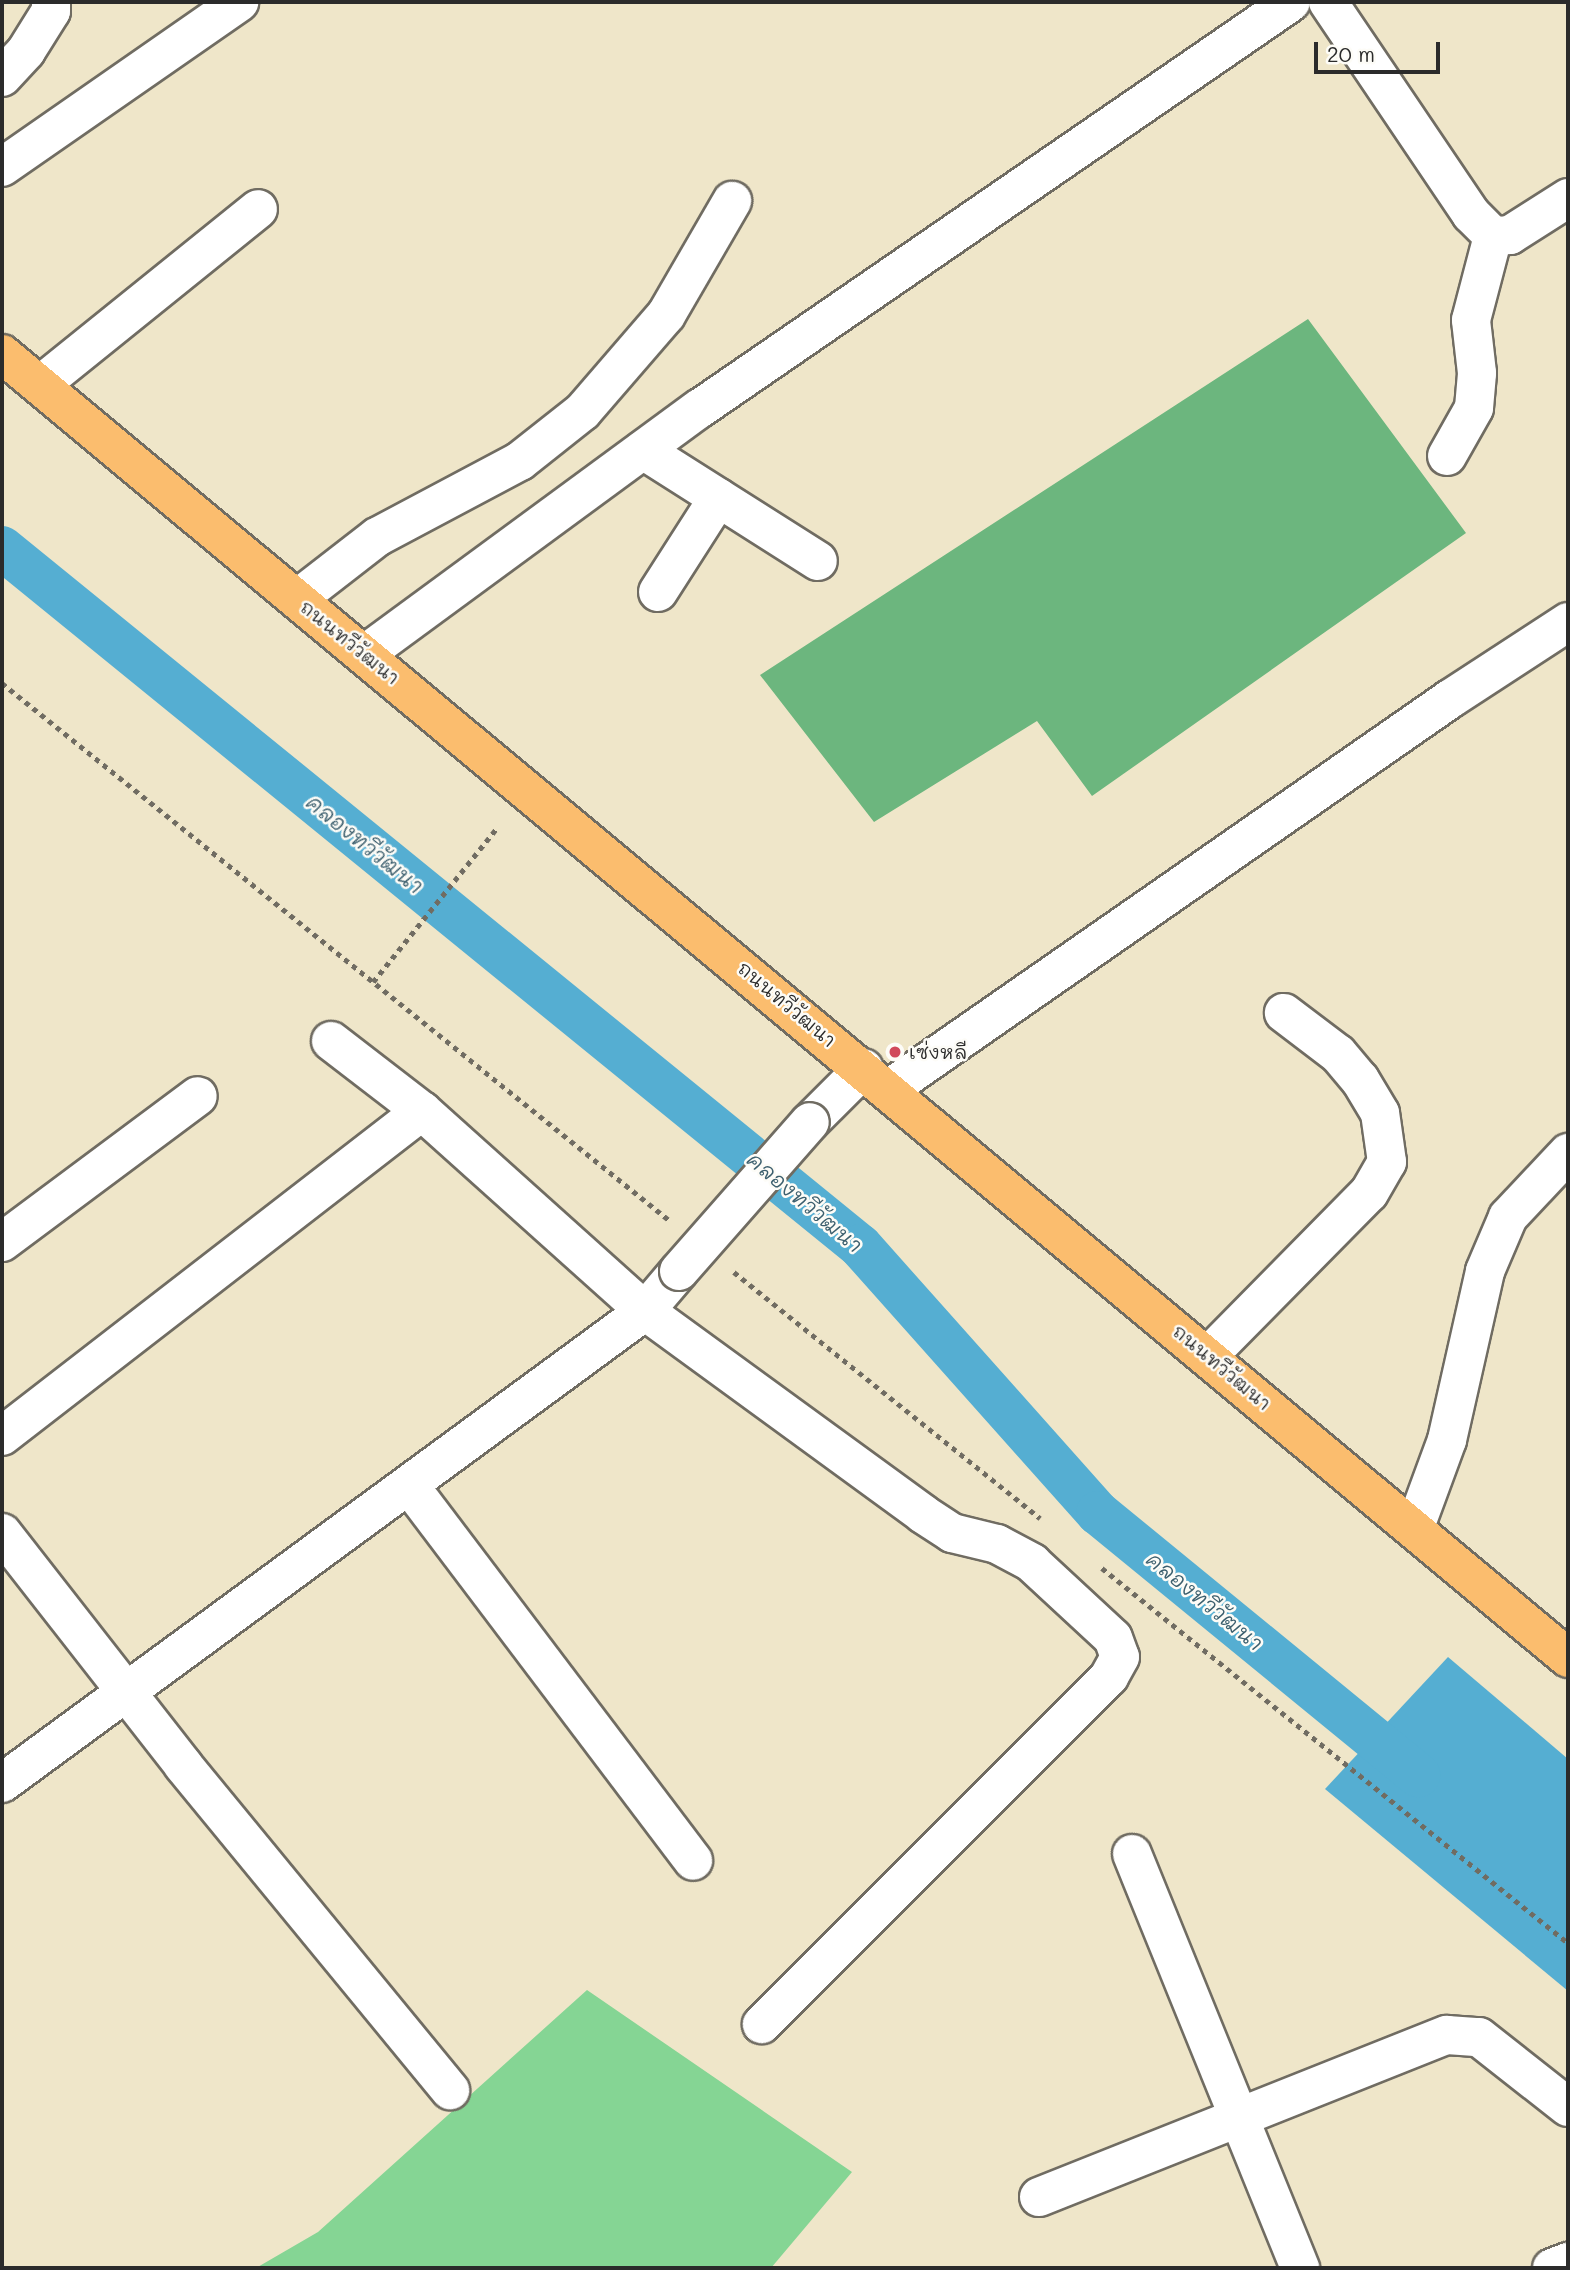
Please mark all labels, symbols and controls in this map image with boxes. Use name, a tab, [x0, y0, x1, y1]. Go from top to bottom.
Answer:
scale bar	[1318, 28, 1444, 72]
text: 20 m	[1327, 40, 1375, 67]
street label: ถนนทวีวัฒนา	[296, 595, 404, 689]
water label: คลองทวีวัฒนา	[302, 789, 428, 899]
street label: ถนนทวีวัฒนา	[733, 956, 841, 1052]
place label: เซ่งหลี	[909, 1041, 967, 1063]
marker: เซ่งหลี	[887, 1044, 903, 1060]
water label: คลองทวีวัฒนา	[742, 1147, 868, 1257]
street label: ถนนทวีวัฒนา	[1168, 1319, 1276, 1415]
water label: คลองทวีวัฒนา	[1142, 1546, 1268, 1656]

